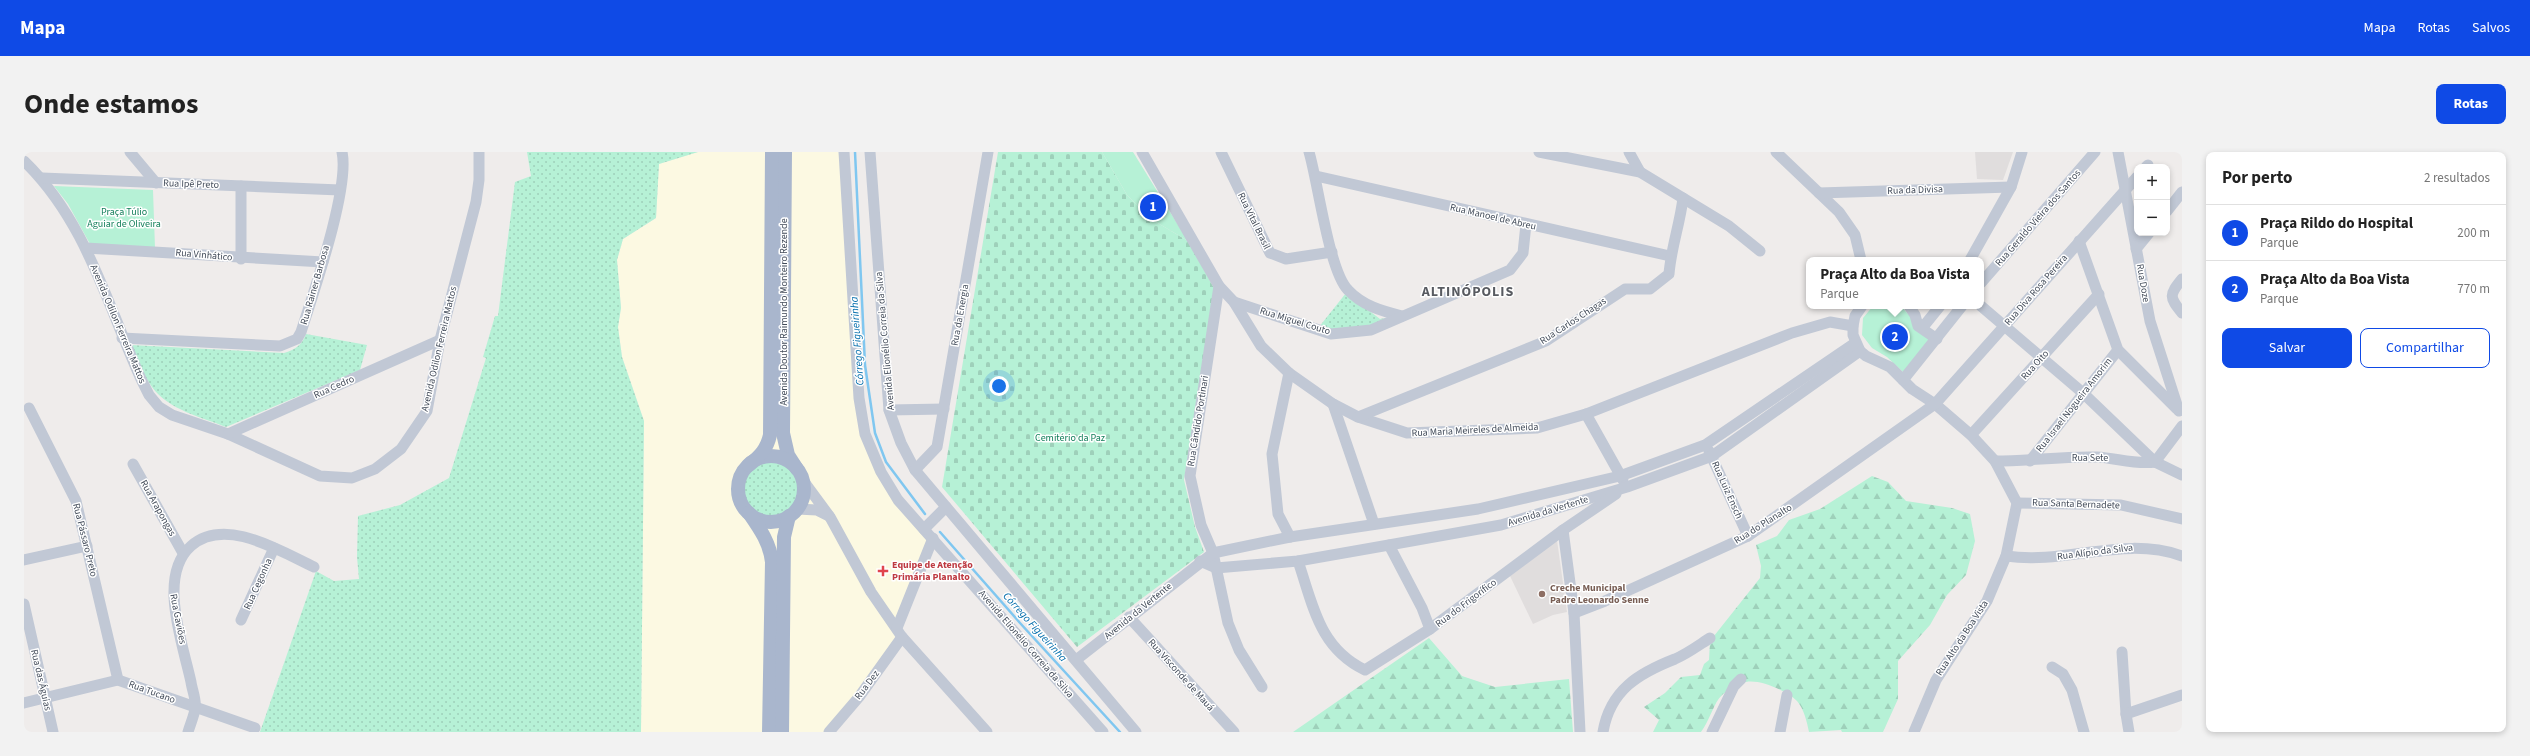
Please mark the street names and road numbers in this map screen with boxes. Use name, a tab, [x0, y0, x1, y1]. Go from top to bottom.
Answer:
street label: Rua Geraldo Vieira dos Santos	[1992, 167, 2084, 269]
street label: Rua Ipê Preto	[163, 176, 219, 192]
street label: Rua da Divisa	[1887, 182, 1943, 198]
street label: Rua Vital Brasil	[1234, 190, 1274, 252]
street label: Rua Manoel de Abreu	[1448, 200, 1538, 234]
street label: Avenida Doutor Raimundo Monteiro Rezende	[777, 218, 791, 406]
street label: Rua Rainer Barbosa	[297, 244, 333, 326]
street label: Rua Vinhático	[175, 246, 233, 264]
street label: Rua Diva Rosa Pereira	[2001, 251, 2071, 329]
street label: Avenida Odilon Ferreira Mattos	[87, 262, 149, 386]
street label: Rua Doze	[2133, 263, 2153, 303]
street label: Avenida Elionélio Correia da Silva	[872, 271, 898, 411]
street label: Rua da Energia	[948, 283, 972, 347]
street label: Avenida Odilon Ferreira Mattos	[418, 285, 460, 413]
street label: Rua Carlos Chagas	[1537, 294, 1609, 348]
street label: Rua Miguel Couto	[1258, 304, 1332, 338]
street label: Rua Oito	[2018, 347, 2052, 383]
street label: Rua Israel Nogueira Amorim	[2033, 355, 2115, 455]
street label: Rua Cedro	[311, 372, 357, 402]
street label: Rua Cândido Portinari	[1184, 374, 1212, 468]
street label: Rua Maria Meireles de Almeida	[1411, 420, 1539, 440]
street label: Rua Sete	[2072, 451, 2108, 465]
street label: Rua Luiz Ensch	[1708, 459, 1746, 521]
street label: Rua Arapongas	[137, 477, 179, 539]
street label: Avenida da Vertente	[1506, 492, 1590, 530]
street label: Rua Santa Bernadete	[2032, 495, 2120, 513]
street label: Rua do Planalto	[1731, 501, 1795, 547]
street label: Rua Pássaro Preto	[69, 502, 101, 578]
street label: Rua Alípio da Silva	[2056, 540, 2134, 564]
street label: Rua Cegonha	[240, 556, 276, 612]
street label: Rua do Frigorífico	[1433, 575, 1499, 631]
street label: Avenida da Vertente	[1101, 579, 1175, 643]
street label: Avenida Elionélio Correia da Silva	[975, 587, 1077, 701]
street label: Rua Gaviões	[166, 593, 190, 645]
street label: Rua Alto da Boa Vista	[1932, 598, 1992, 678]
street label: Rua Visconde de Mauá	[1145, 636, 1217, 714]
street label: Rua das Águias	[27, 648, 55, 712]
street label: Rua Dez	[851, 667, 883, 703]
street label: Rua Tucano	[127, 677, 177, 707]

